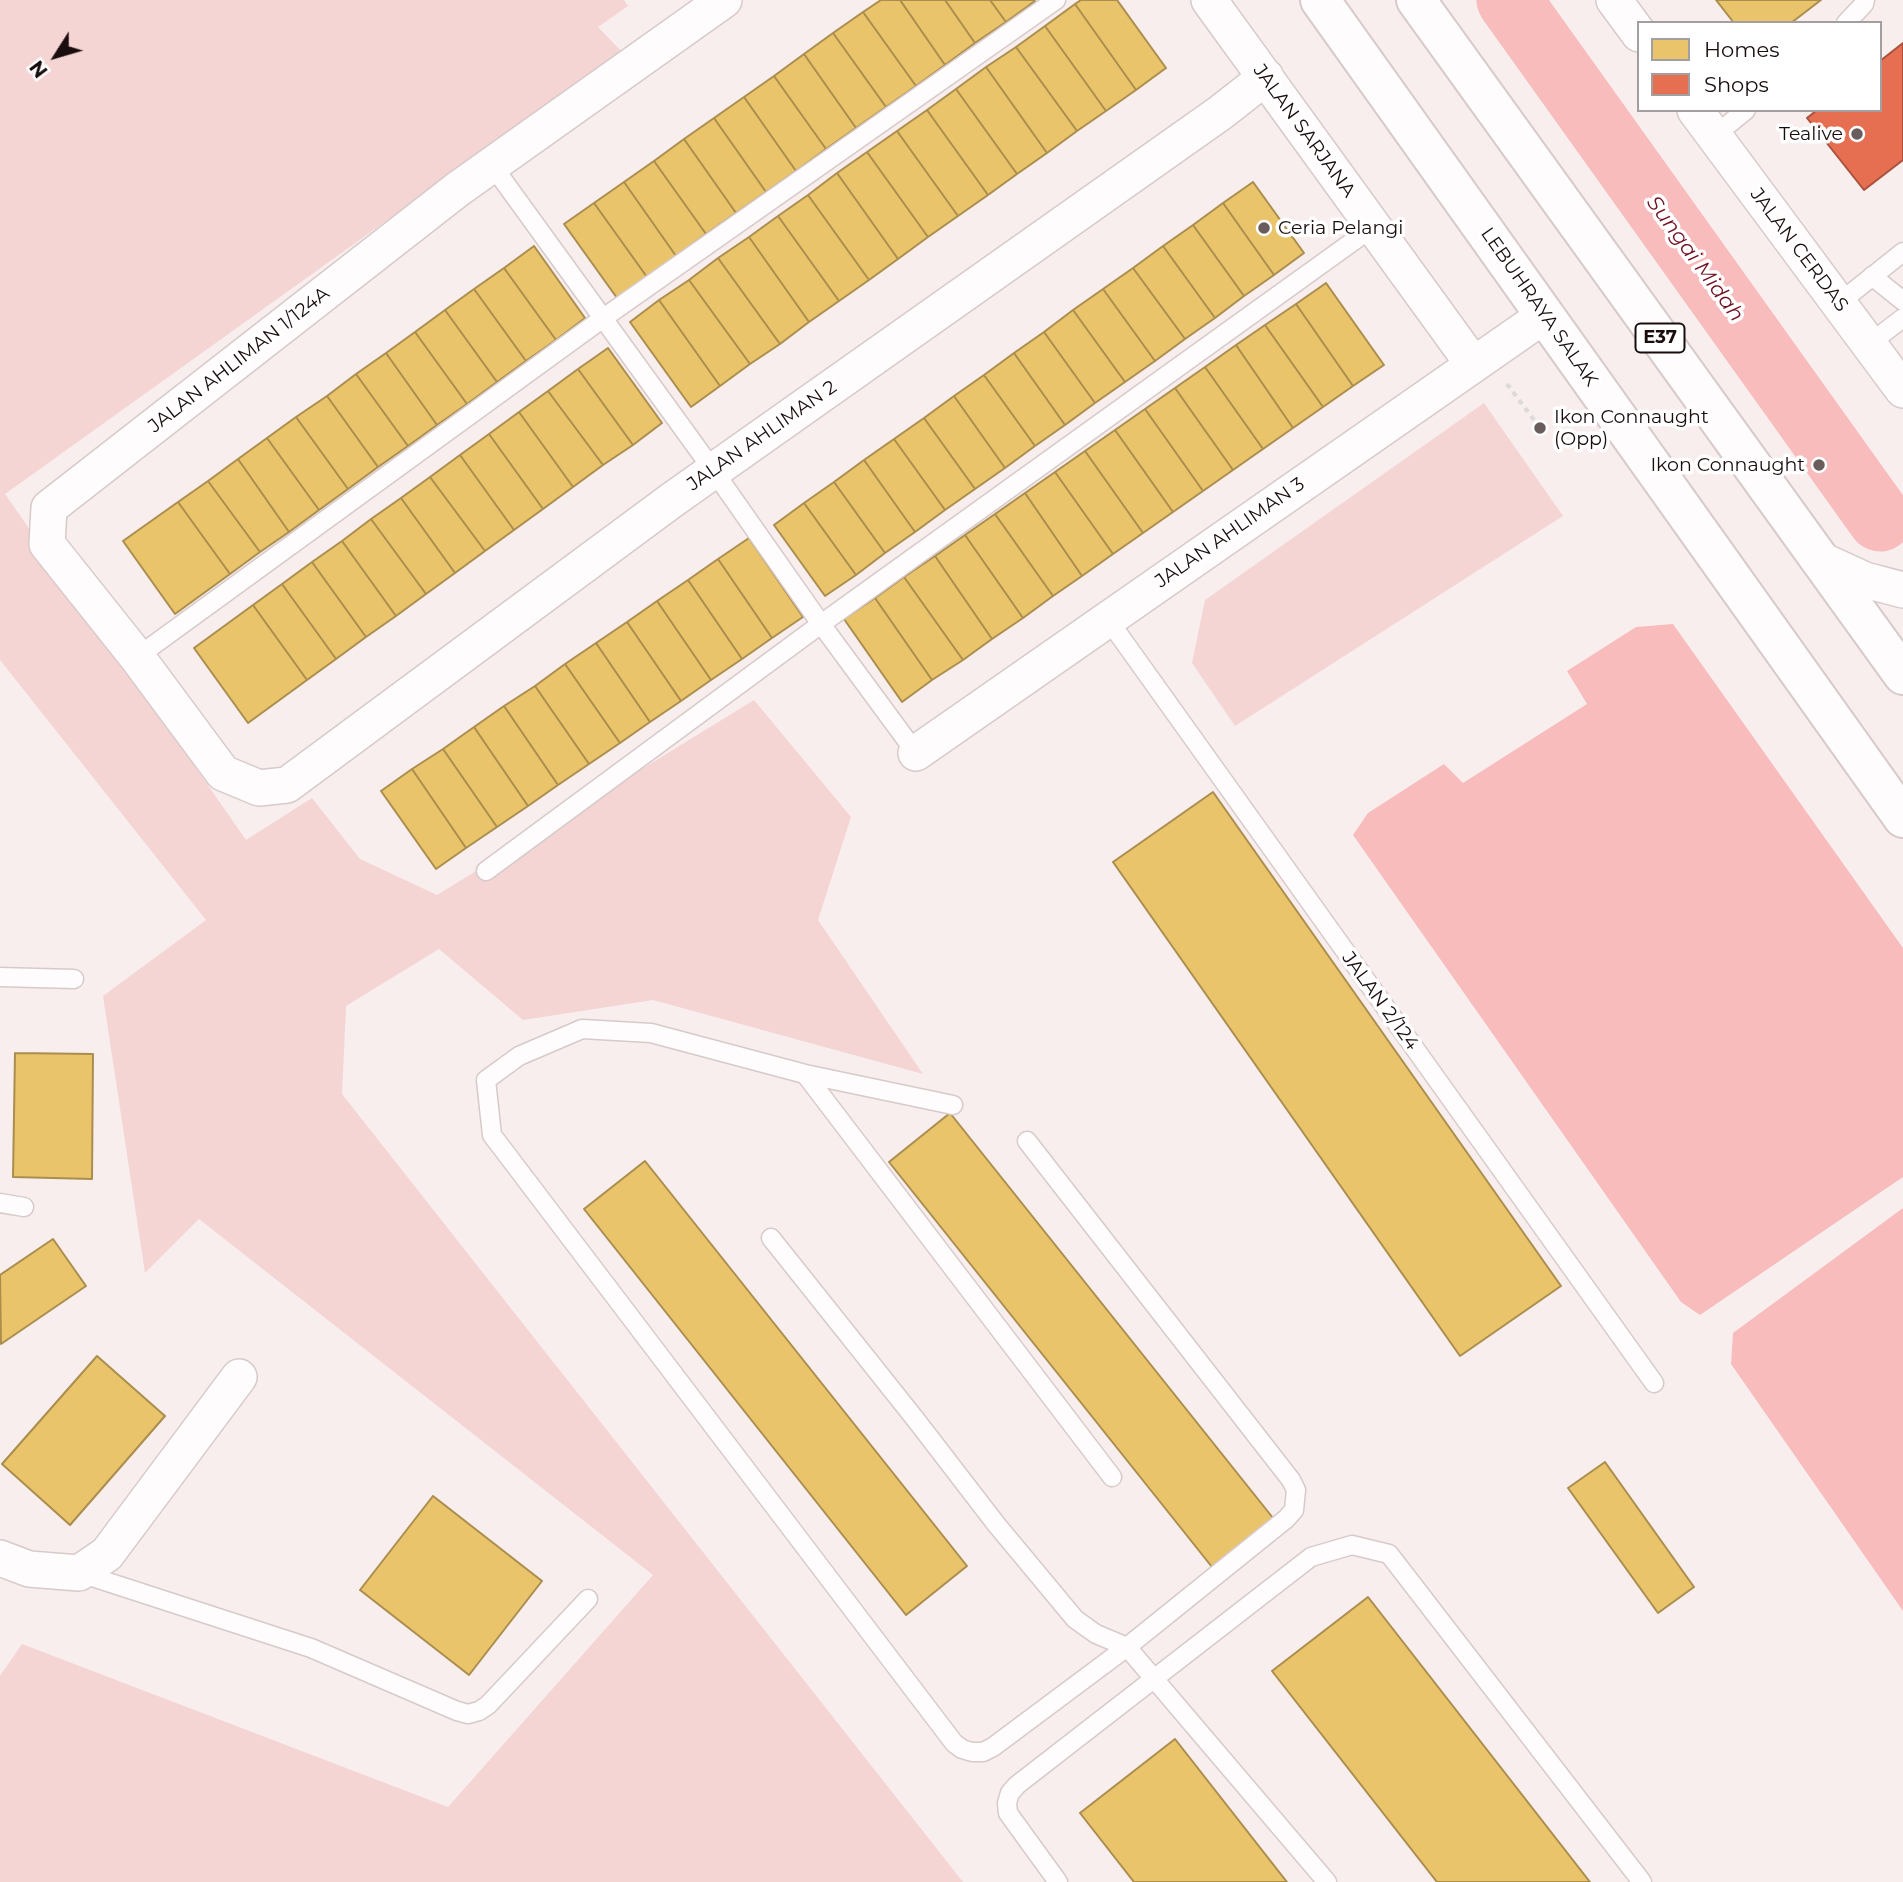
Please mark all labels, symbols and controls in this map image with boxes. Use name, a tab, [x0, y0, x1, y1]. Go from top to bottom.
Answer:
north arrow	[21, 21, 91, 91]
legend	[1637, 21, 1882, 112]
text: Homes	[1704, 37, 1779, 62]
text: N	[25, 56, 53, 82]
street label: JALAN SARJANA	[1248, 60, 1360, 202]
text: Shops	[1704, 72, 1769, 97]
place label: Tealive	[1779, 123, 1843, 145]
marker: Tealive	[1849, 126, 1865, 142]
street label: JALAN CERDAS	[1745, 184, 1853, 316]
water label: Sungai Midah	[1641, 191, 1749, 327]
place label: Ceria Pelangi	[1278, 217, 1403, 239]
marker: Ceria Pelangi	[1256, 220, 1272, 236]
street label: LEBUHRAYA SALAK	[1476, 223, 1602, 391]
street label: JALAN AHLIMAN 1/124A	[144, 282, 334, 438]
road number: E37	[1636, 324, 1684, 352]
street label: JALAN AHLIMAN 2	[683, 376, 841, 496]
place label: Ikon Connaught (Opp)	[1554, 406, 1709, 450]
marker: Ikon Connaught (Opp)	[1532, 420, 1548, 436]
place label: Ikon Connaught	[1650, 454, 1805, 476]
marker: Ikon Connaught	[1811, 457, 1827, 473]
street label: JALAN AHLIMAN 3	[1151, 473, 1309, 593]
street label: JALAN 2/124	[1337, 947, 1423, 1055]

